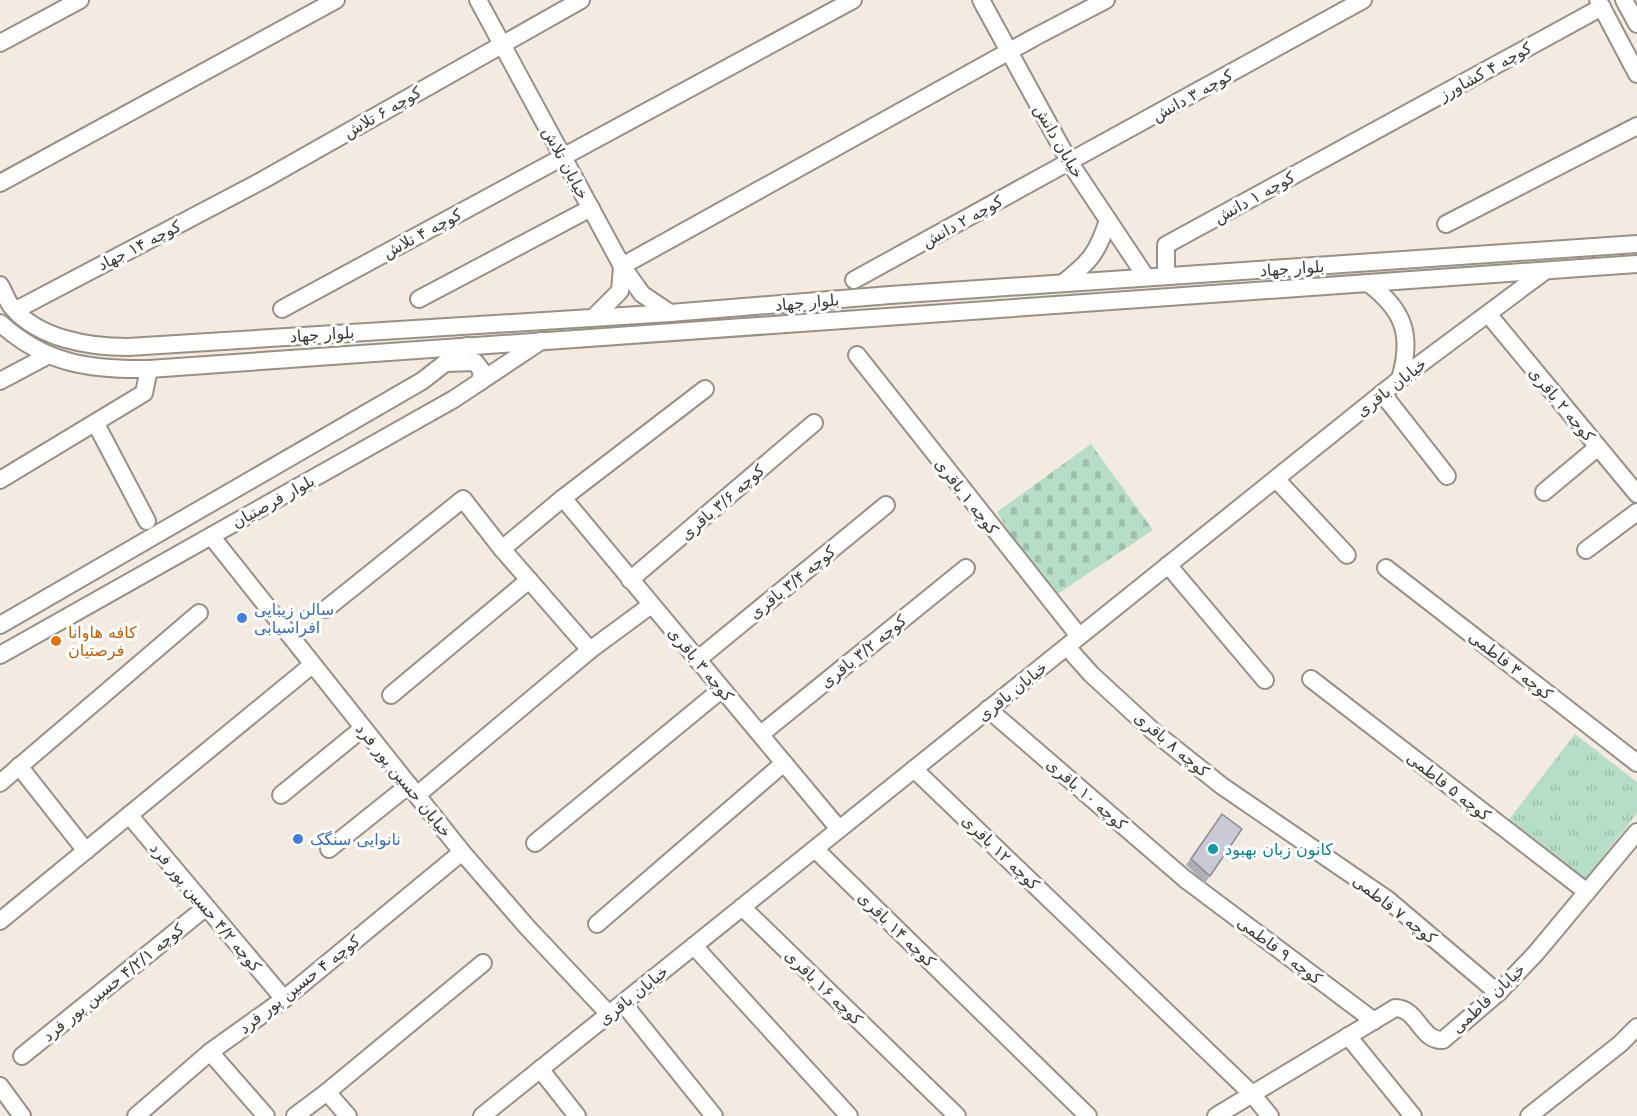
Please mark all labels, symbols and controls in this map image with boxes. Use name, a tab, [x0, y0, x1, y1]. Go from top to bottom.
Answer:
street label: کوچه ۴ کشاورز	[1435, 38, 1536, 106]
street label: کوچه ۳ دانش	[1148, 65, 1237, 126]
street label: کوچه ۶ تلاش	[340, 82, 425, 143]
street label: خیابان دانش	[1029, 101, 1087, 182]
street label: خیابان تلاش	[539, 124, 593, 203]
street label: کوچه ۱ دانش	[1210, 167, 1299, 228]
street label: کوچه ۲ دانش	[918, 191, 1007, 252]
street label: کوچه ۴ تلاش	[380, 205, 466, 263]
street label: کوچه ۱۴ جهاد	[94, 216, 185, 275]
street label: بلوار جهاد	[1259, 257, 1325, 281]
street label: بلوار جهاد	[774, 290, 840, 316]
street label: بلوار جهاد	[289, 323, 355, 347]
street label: خیابان باقری	[1352, 354, 1431, 422]
street label: کوچه ۲ باقری	[1524, 363, 1599, 446]
street label: کوچه ۱ باقری	[930, 454, 1002, 539]
street label: کوچه ۳/۶ باقری	[676, 460, 769, 545]
street label: بلوار فرصتیان	[229, 471, 318, 533]
street label: کوچه ۳/۴ باقری	[745, 542, 840, 624]
place label: سالن زیبایی افراسیابی	[254, 600, 334, 638]
marker: سالن زیبایی افراسیابی	[235, 611, 249, 625]
street label: کوچه ۳/۲ باقری	[816, 611, 911, 693]
place label: کافه هاوانا فرصتیان	[68, 623, 137, 661]
street label: کوچه ۳ باقری	[663, 623, 738, 706]
street label: کوچه ۳ فاطمی	[1464, 627, 1557, 705]
marker: کافه هاوانا فرصتیان	[49, 634, 63, 648]
street label: خیابان باقری	[974, 658, 1052, 726]
street label: کوچه ۸ باقری	[1130, 708, 1213, 782]
street label: خیابان حسین پور فرد	[351, 719, 455, 842]
street label: کوچه ۵ فاطمی	[1402, 748, 1495, 826]
street label: کوچه ۱۰ باقری	[1042, 754, 1131, 835]
street label: کوچه ۱۲ باقری	[957, 811, 1044, 895]
place label: نانوایی سنگک	[310, 830, 401, 850]
marker: نانوایی سنگک	[291, 832, 305, 846]
street label: کوچه ۴/۲ حسین پور فرد	[145, 839, 265, 977]
place label: کانون زبان بهبود	[1225, 840, 1333, 860]
marker: کانون زبان بهبود	[1206, 842, 1220, 856]
street label: کوچه ۷ فاطمی	[1348, 871, 1441, 949]
street label: کوچه ۱۴ باقری	[853, 888, 940, 972]
street label: کوچه ۹ فاطمی	[1233, 912, 1326, 989]
street label: کوچه ۴/۲/۱ حسین پور فرد	[39, 919, 189, 1046]
street label: کوچه ۴ حسین پور فرد	[235, 931, 365, 1038]
street label: کوچه ۱۶ باقری	[780, 946, 867, 1030]
street label: خیابان فاطمی	[1448, 959, 1529, 1037]
street label: خیابان باقری	[595, 962, 673, 1030]

